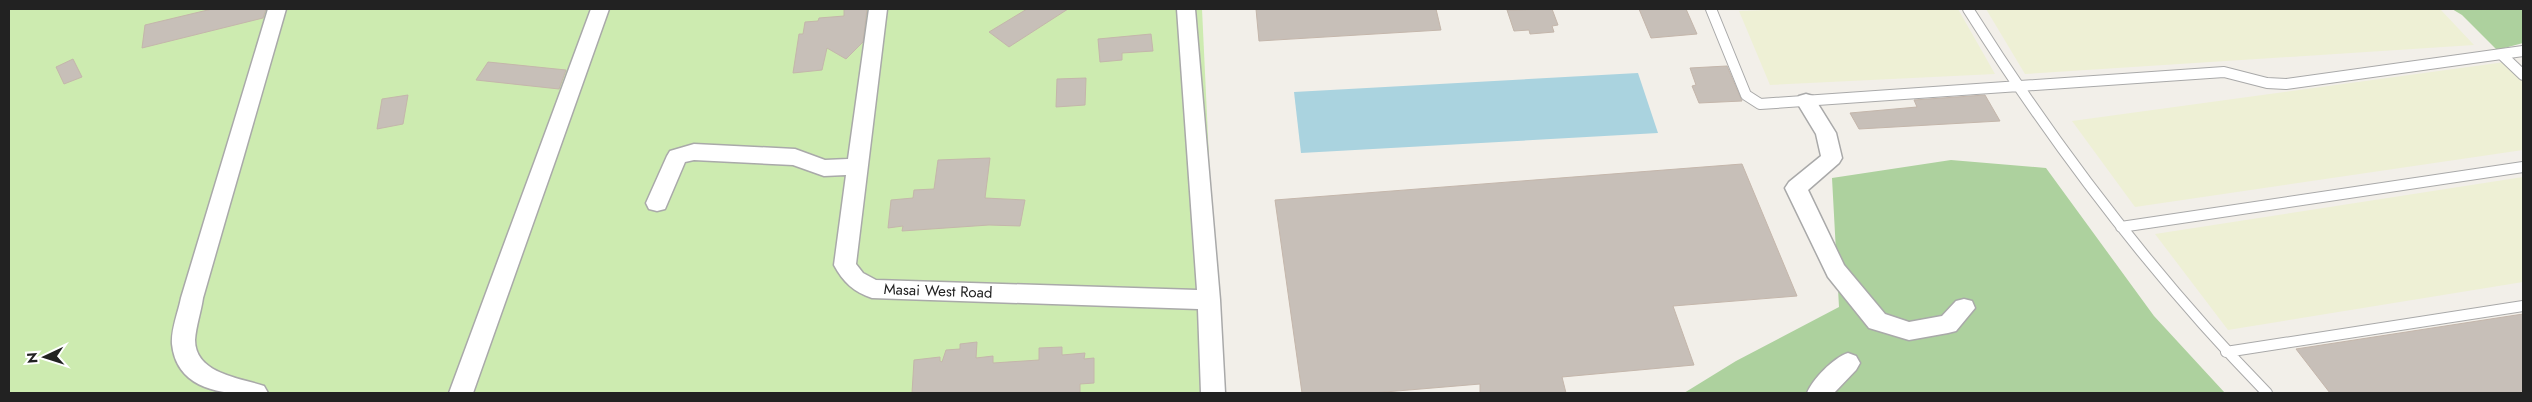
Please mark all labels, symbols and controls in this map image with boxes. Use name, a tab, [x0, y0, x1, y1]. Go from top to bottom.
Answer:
street label: Masai West Road	[883, 278, 993, 304]
north arrow	[20, 332, 70, 382]
text: N	[22, 352, 42, 364]

